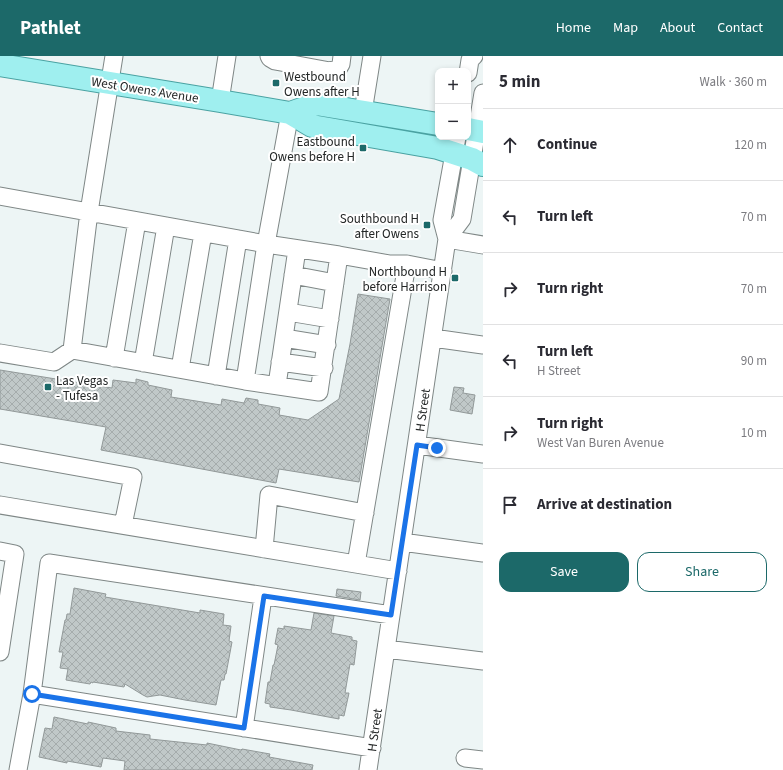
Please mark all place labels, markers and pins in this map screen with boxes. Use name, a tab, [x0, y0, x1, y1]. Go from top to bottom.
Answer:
place label: Westbound Owens after H	[284, 68, 360, 101]
marker: Westbound Owens after H	[271, 78, 281, 88]
place label: Eastbound Owens before H	[269, 133, 355, 166]
marker: Eastbound Owens before H	[358, 143, 368, 153]
place label: Southbound H after Owens	[340, 210, 420, 243]
marker: Southbound H after Owens	[422, 220, 432, 230]
place label: Northbound H before Harrison	[362, 263, 447, 296]
marker: Northbound H before Harrison	[450, 273, 460, 283]
place label: Las Vegas - Tufesa	[56, 372, 109, 405]
marker: Las Vegas - Tufesa	[43, 382, 53, 392]

